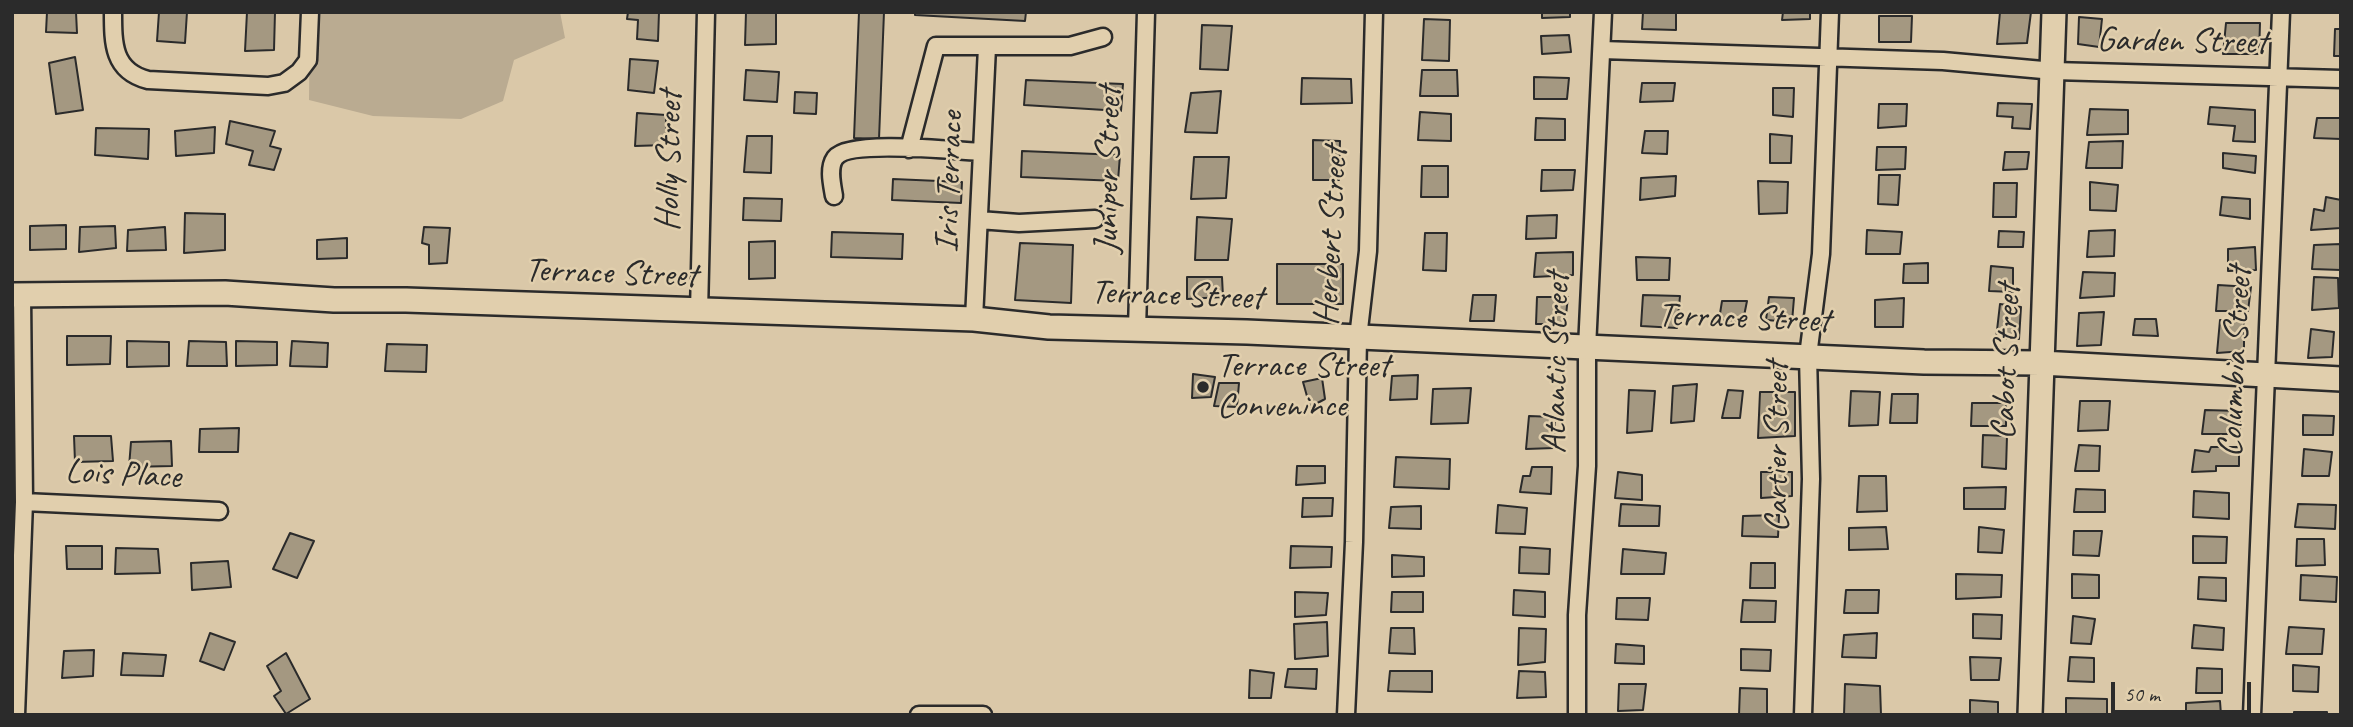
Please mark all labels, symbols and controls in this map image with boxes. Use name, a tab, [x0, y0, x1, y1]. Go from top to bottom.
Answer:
street label: Garden Street	[2096, 20, 2268, 64]
street label: Juniper Street	[1087, 86, 1131, 254]
street label: Holly Street	[648, 90, 692, 232]
street label: Iris Terrace	[927, 111, 973, 253]
street label: Herbert Street	[1306, 145, 1358, 327]
street label: Terrace Street	[524, 250, 698, 298]
street label: Columbia Street	[2210, 266, 2262, 458]
street label: Terrace Street	[1090, 272, 1264, 320]
street label: Atlantic Street	[1534, 272, 1580, 454]
street label: Cabot Street	[1983, 283, 2031, 441]
street label: Terrace Street	[1657, 295, 1831, 343]
place label: Terrace Street Convenince	[1217, 346, 1390, 428]
street label: Cartier Street	[1757, 361, 1799, 533]
marker: Terrace Street Convenince	[1195, 379, 1211, 395]
street label: Lois Place	[64, 451, 182, 499]
scale bar	[2115, 668, 2255, 712]
text: 50 m	[2124, 681, 2160, 707]

